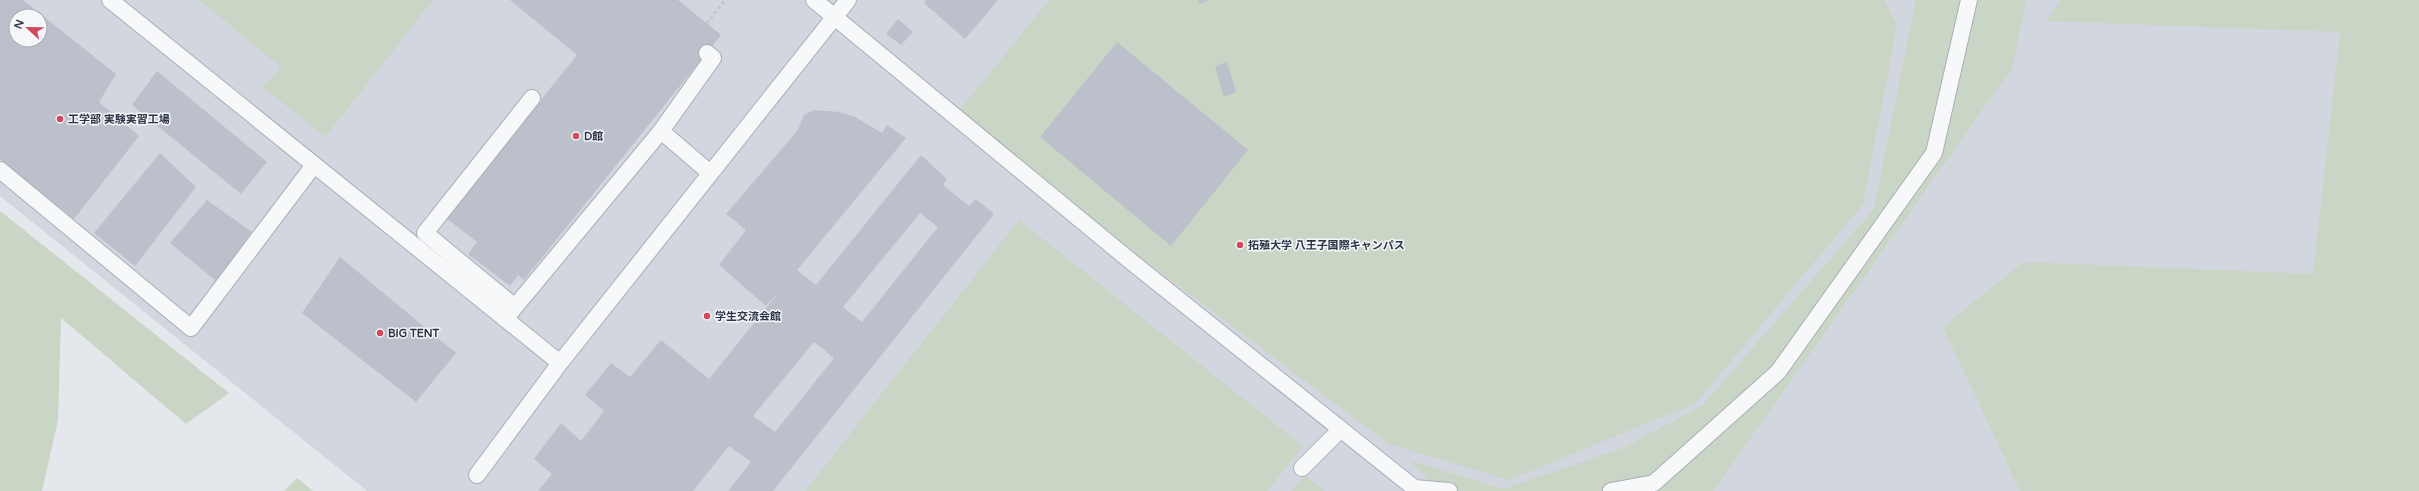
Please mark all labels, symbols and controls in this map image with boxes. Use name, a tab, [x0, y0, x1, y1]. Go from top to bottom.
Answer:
north arrow	[8, 8, 48, 48]
text: N	[12, 18, 27, 31]
place label: 工学部 実験実習工場	[68, 113, 170, 126]
marker: 工学部 実験実習工場	[55, 114, 65, 124]
place label: D館	[584, 130, 603, 143]
marker: D館	[571, 131, 581, 141]
place label: 拓殖大学 八王子国際キャンパス	[1248, 239, 1405, 252]
marker: 拓殖大学 八王子国際キャンパス	[1235, 240, 1245, 250]
place label: 学生交流会館	[715, 310, 781, 323]
marker: 学生交流会館	[702, 311, 712, 321]
place label: BIG TENT	[388, 327, 439, 340]
marker: BIG TENT	[375, 328, 385, 338]

